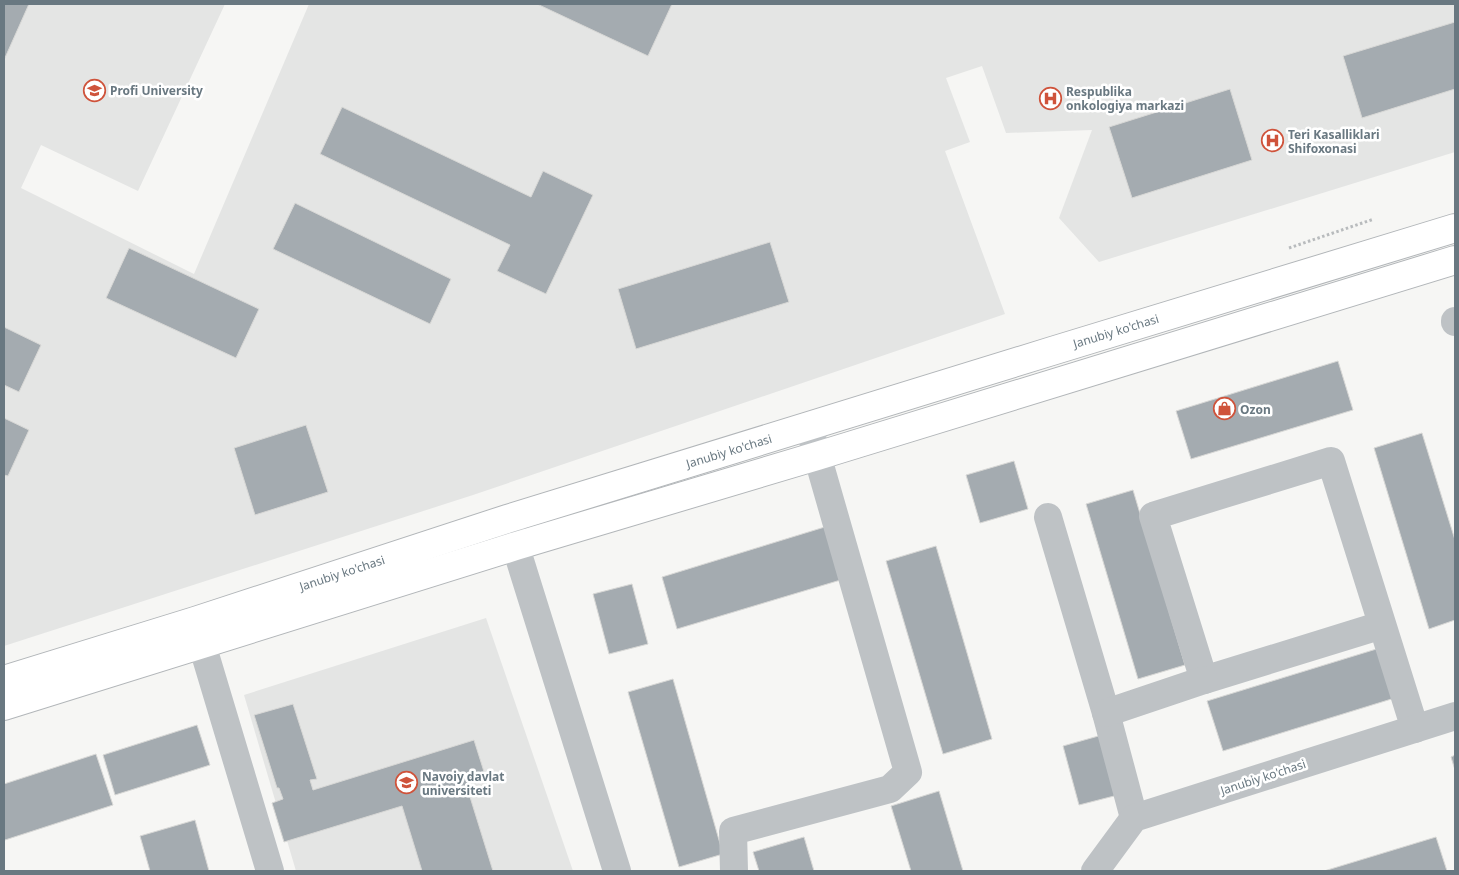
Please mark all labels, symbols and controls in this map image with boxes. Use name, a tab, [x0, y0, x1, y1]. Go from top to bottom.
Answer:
school or university icon: Profi University	[82, 78, 106, 102]
place label: Profi University	[110, 82, 203, 99]
place label: Respublika onkologiya markazi	[1066, 83, 1184, 114]
hospital icon: Respublika onkologiya markazi	[1038, 86, 1062, 110]
place label: Teri Kasalliklari Shifoxonasi	[1288, 126, 1380, 157]
hospital icon: Teri Kasalliklari Shifoxonasi	[1260, 129, 1284, 153]
street label: Janubiy ko'chasi	[1070, 310, 1161, 352]
shop icon: Ozon	[1212, 397, 1236, 421]
place label: Ozon	[1240, 401, 1271, 418]
street label: Janubiy ko'chasi	[683, 430, 774, 472]
street label: Janubiy ko'chasi	[296, 551, 387, 595]
street label: Janubiy ko'chasi	[1217, 755, 1308, 799]
place label: Navoiy davlat universiteti	[422, 768, 504, 799]
school or university icon: Navoiy davlat universiteti	[394, 771, 418, 795]

